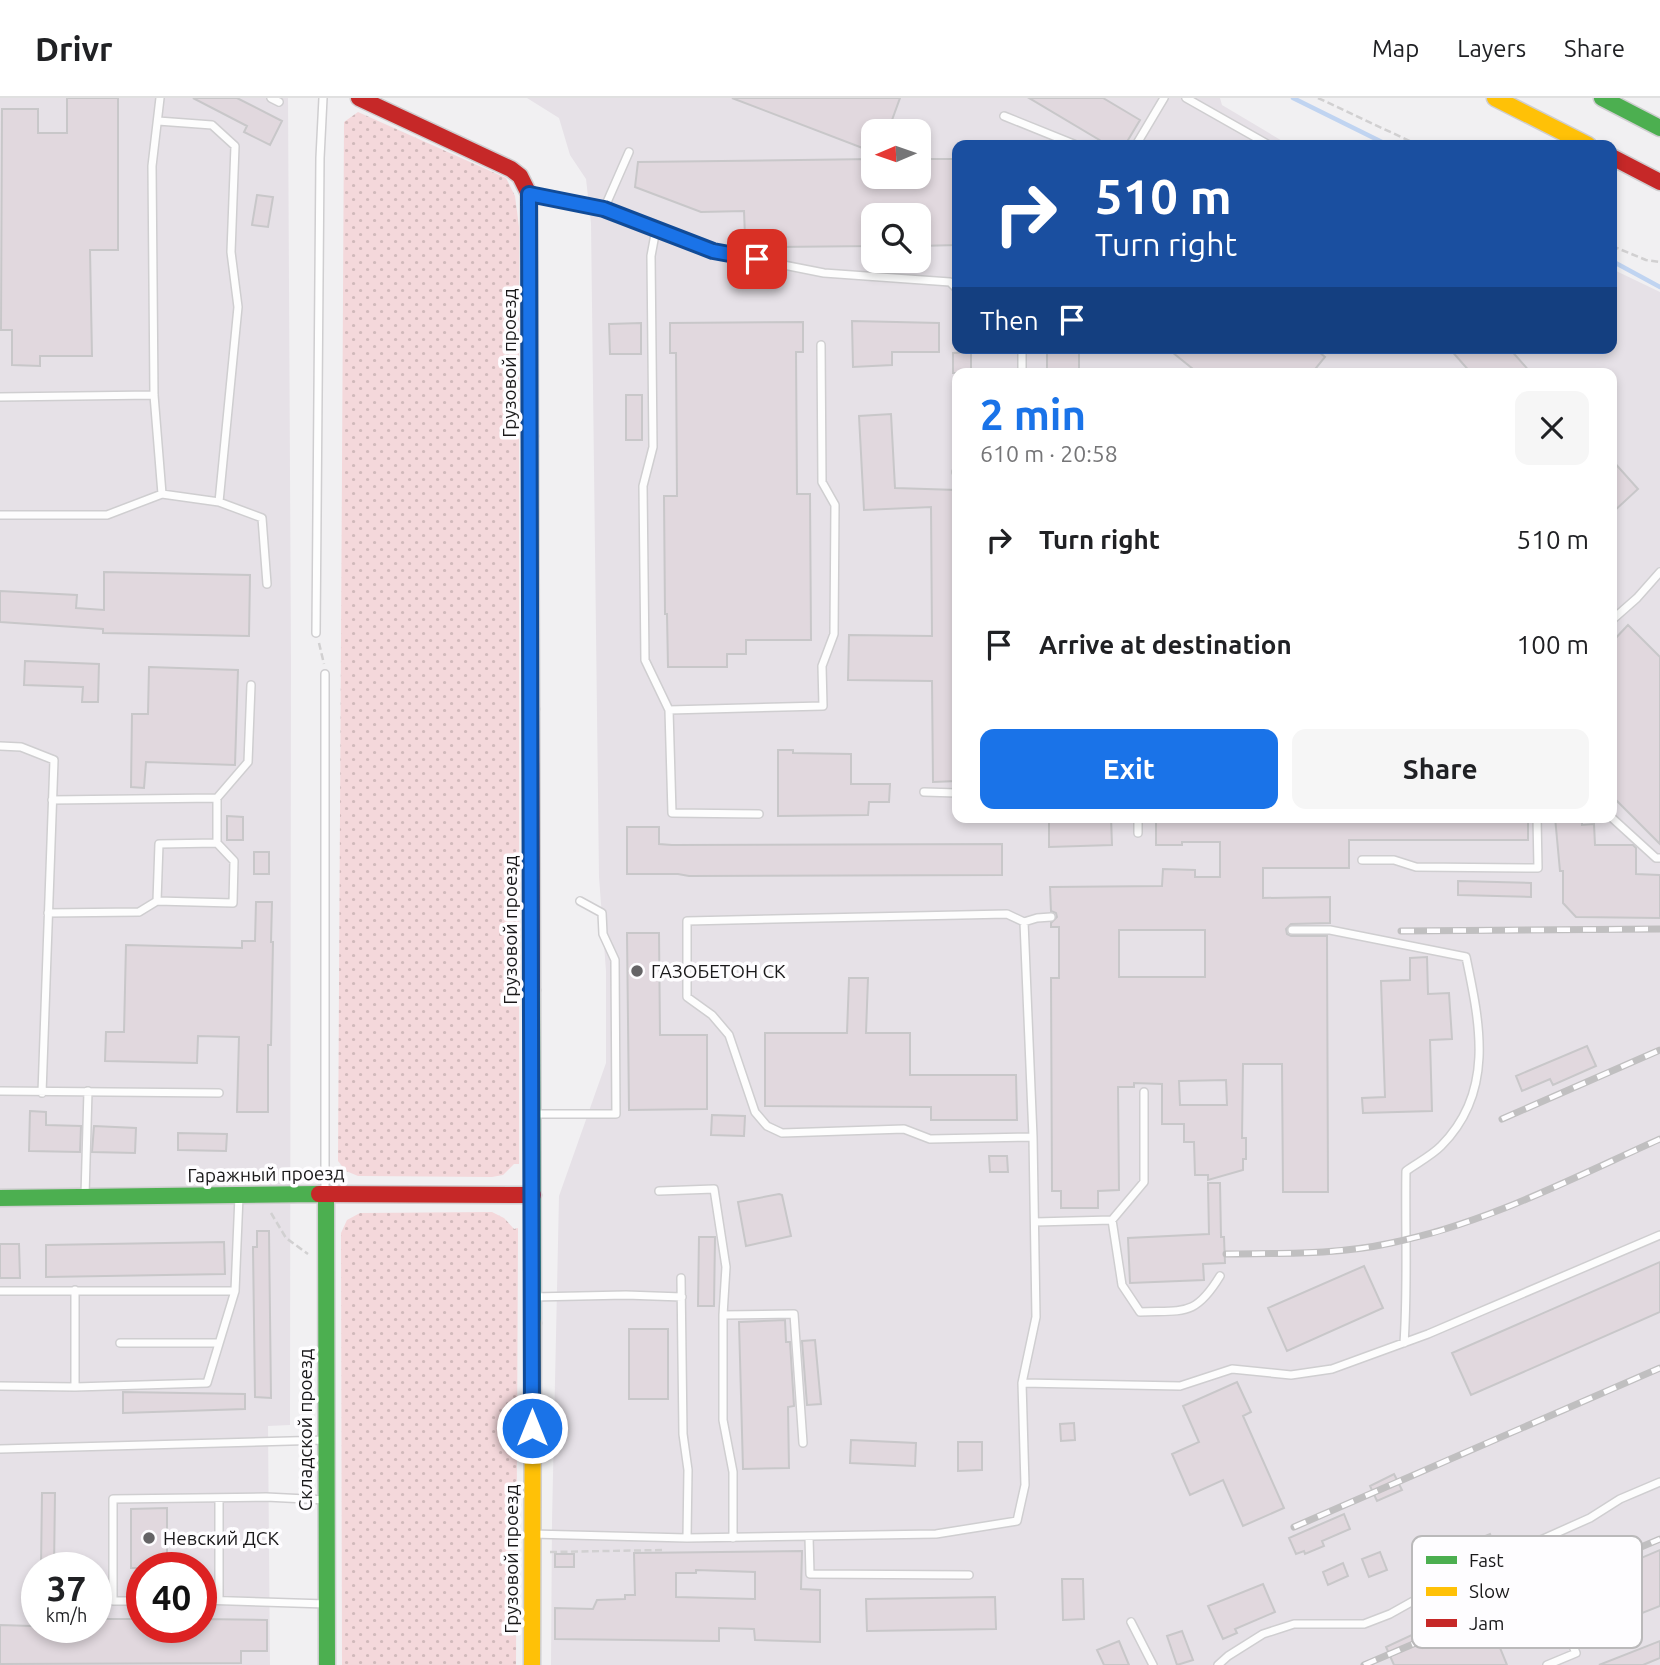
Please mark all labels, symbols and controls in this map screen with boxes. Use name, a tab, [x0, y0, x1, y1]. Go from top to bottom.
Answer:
text: Drivr	[35, 30, 113, 67]
text: Map	[1372, 35, 1419, 62]
text: Layers	[1457, 35, 1526, 62]
text: Share	[1564, 35, 1625, 62]
north arrow	[861, 119, 931, 189]
map controls	[861, 119, 931, 273]
icon: right	[980, 168, 1071, 259]
text: 510 m	[1095, 168, 1232, 223]
button: search	[861, 203, 931, 273]
text: Turn right	[1095, 226, 1237, 262]
pin	[727, 229, 787, 289]
icon: arrive	[738, 240, 776, 278]
street label: Грузовой проезд	[498, 288, 520, 438]
icon: arrive	[1053, 301, 1091, 339]
text: Then	[980, 306, 1039, 335]
text: 2 min	[980, 391, 1086, 438]
button: close	[1515, 391, 1589, 465]
text: 610 m · 20:58	[980, 441, 1118, 466]
icon: right	[980, 521, 1018, 559]
text: Turn right	[1039, 525, 1160, 554]
text: 510 m	[1517, 525, 1589, 554]
icon: arrive	[980, 626, 1018, 664]
text: Arrive at destination	[1039, 630, 1292, 659]
text: 100 m	[1517, 630, 1589, 659]
button: Exit	[980, 729, 1278, 809]
button: Share	[1292, 729, 1589, 809]
street label: Грузовой проезд	[499, 855, 521, 1005]
place label: ГАЗОБЕТОН СК	[651, 960, 786, 982]
marker: ГАЗОБЕТОН СК	[629, 963, 645, 979]
street label: Гаражный проезд	[187, 1162, 345, 1186]
street label: Складской проезд	[294, 1349, 316, 1511]
position arrow	[495, 1391, 569, 1465]
street label: Грузовой проезд	[500, 1484, 522, 1634]
place label: Невский ДСК	[163, 1527, 279, 1549]
marker: Невский ДСК	[141, 1530, 157, 1546]
legend	[1412, 1536, 1642, 1648]
text: Fast	[1469, 1549, 1504, 1571]
speed limit sign: 40	[126, 1552, 217, 1643]
text: 37	[47, 1568, 86, 1608]
text: Slow	[1469, 1580, 1510, 1602]
text: km/h	[46, 1605, 87, 1625]
text: Jam	[1469, 1612, 1505, 1634]

